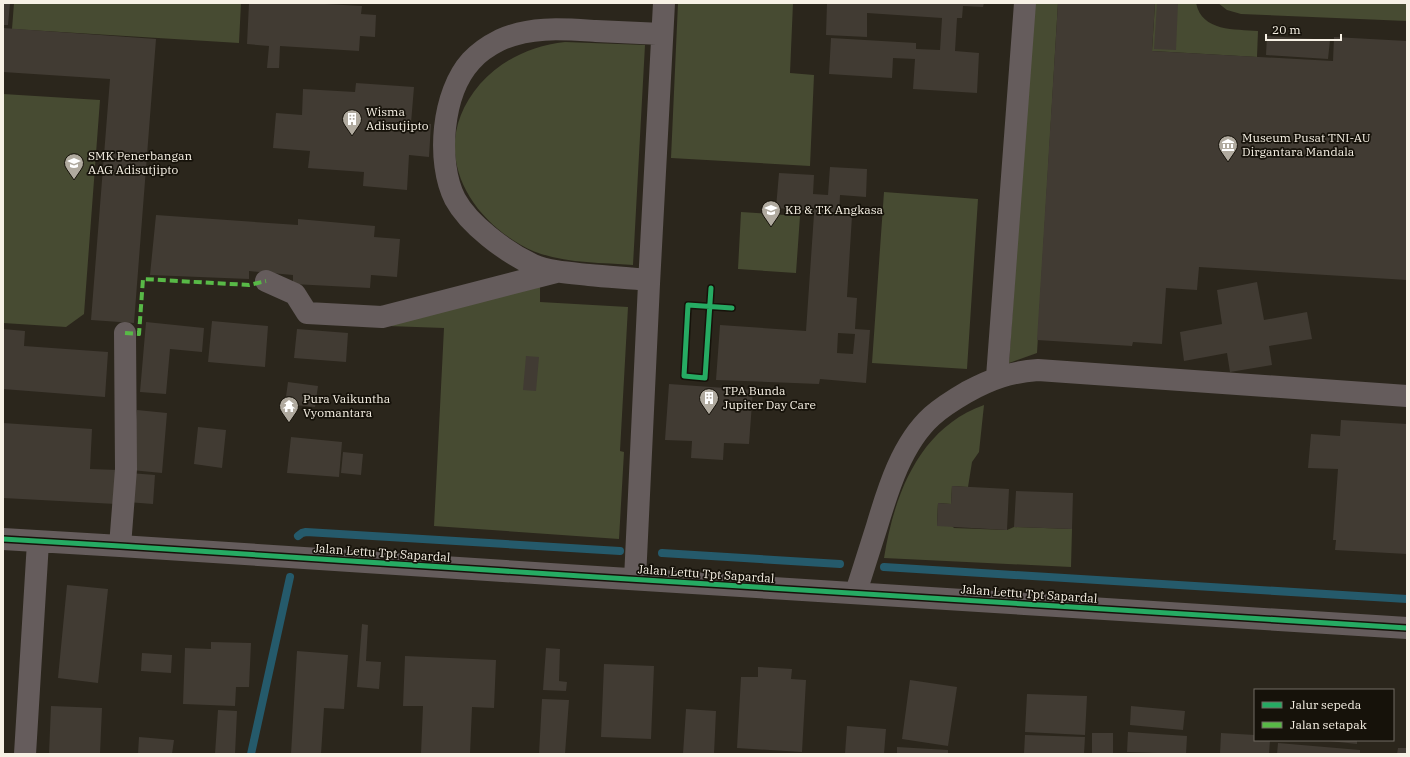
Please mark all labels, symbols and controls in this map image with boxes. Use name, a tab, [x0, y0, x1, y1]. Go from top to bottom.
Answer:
scale bar	[1266, 16, 1341, 42]
text: 20 m	[1272, 22, 1301, 37]
place label: Wisma Adisutjipto	[366, 104, 429, 133]
building icon: Wisma Adisutjipto	[341, 108, 363, 136]
place label: Museum Pusat TNI-AU Dirgantara Mandala	[1242, 130, 1371, 159]
museum icon: Museum Pusat TNI-AU Dirgantara Mandala	[1217, 134, 1239, 162]
place label: SMK Penerbangan AAG Adisutjipto	[88, 148, 192, 177]
school or university icon: SMK Penerbangan AAG Adisutjipto	[63, 152, 85, 180]
school or university icon: KB & TK Angkasa	[760, 199, 782, 227]
place label: KB & TK Angkasa	[785, 202, 884, 217]
place label: TPA Bunda Jupiter Day Care	[723, 383, 816, 412]
building icon: TPA Bunda Jupiter Day Care	[698, 387, 720, 415]
place label: Pura Vaikuntha Vyomantara	[303, 391, 391, 420]
temple icon: Pura Vaikuntha Vyomantara	[278, 395, 300, 423]
street label: Jalan Lettu Tpt Sapardal	[313, 540, 451, 565]
street label: Jalan Lettu Tpt Sapardal	[637, 561, 775, 586]
street label: Jalan Lettu Tpt Sapardal	[960, 581, 1098, 606]
legend	[1254, 689, 1394, 741]
text: Jalur sepeda	[1290, 697, 1362, 712]
text: Jalan setapak	[1290, 717, 1367, 732]

